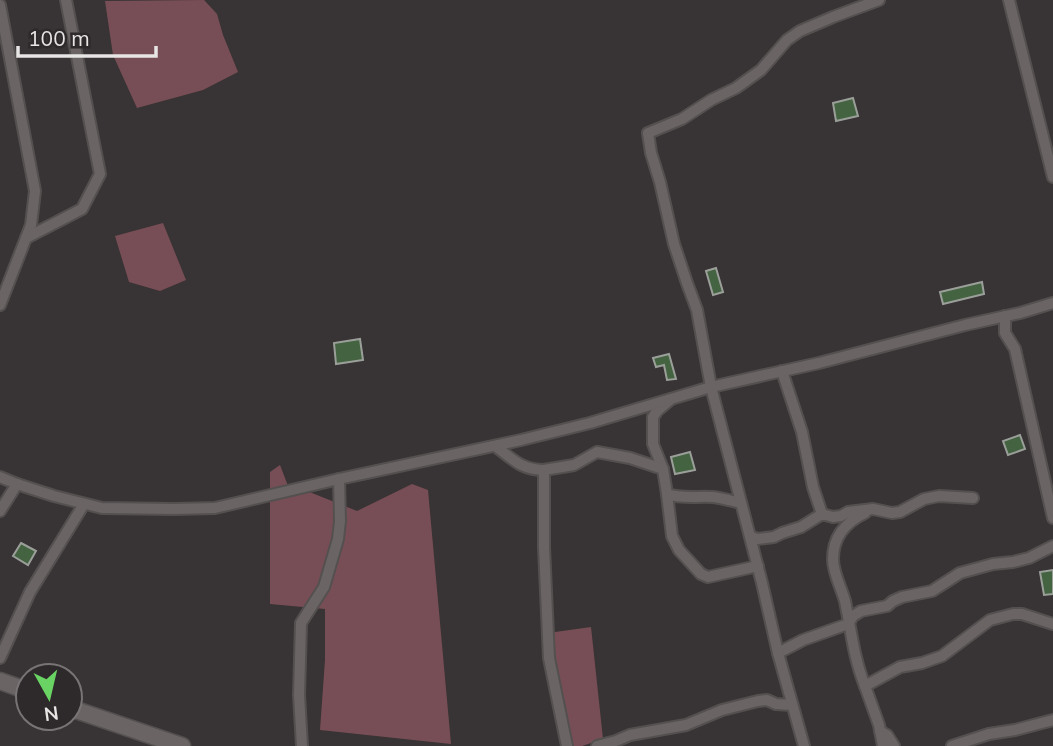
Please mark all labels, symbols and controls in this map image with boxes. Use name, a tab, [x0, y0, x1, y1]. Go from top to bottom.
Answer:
scale bar	[18, 14, 156, 58]
text: 100 m	[28, 25, 90, 51]
north arrow	[14, 662, 84, 732]
text: N	[43, 701, 60, 727]

